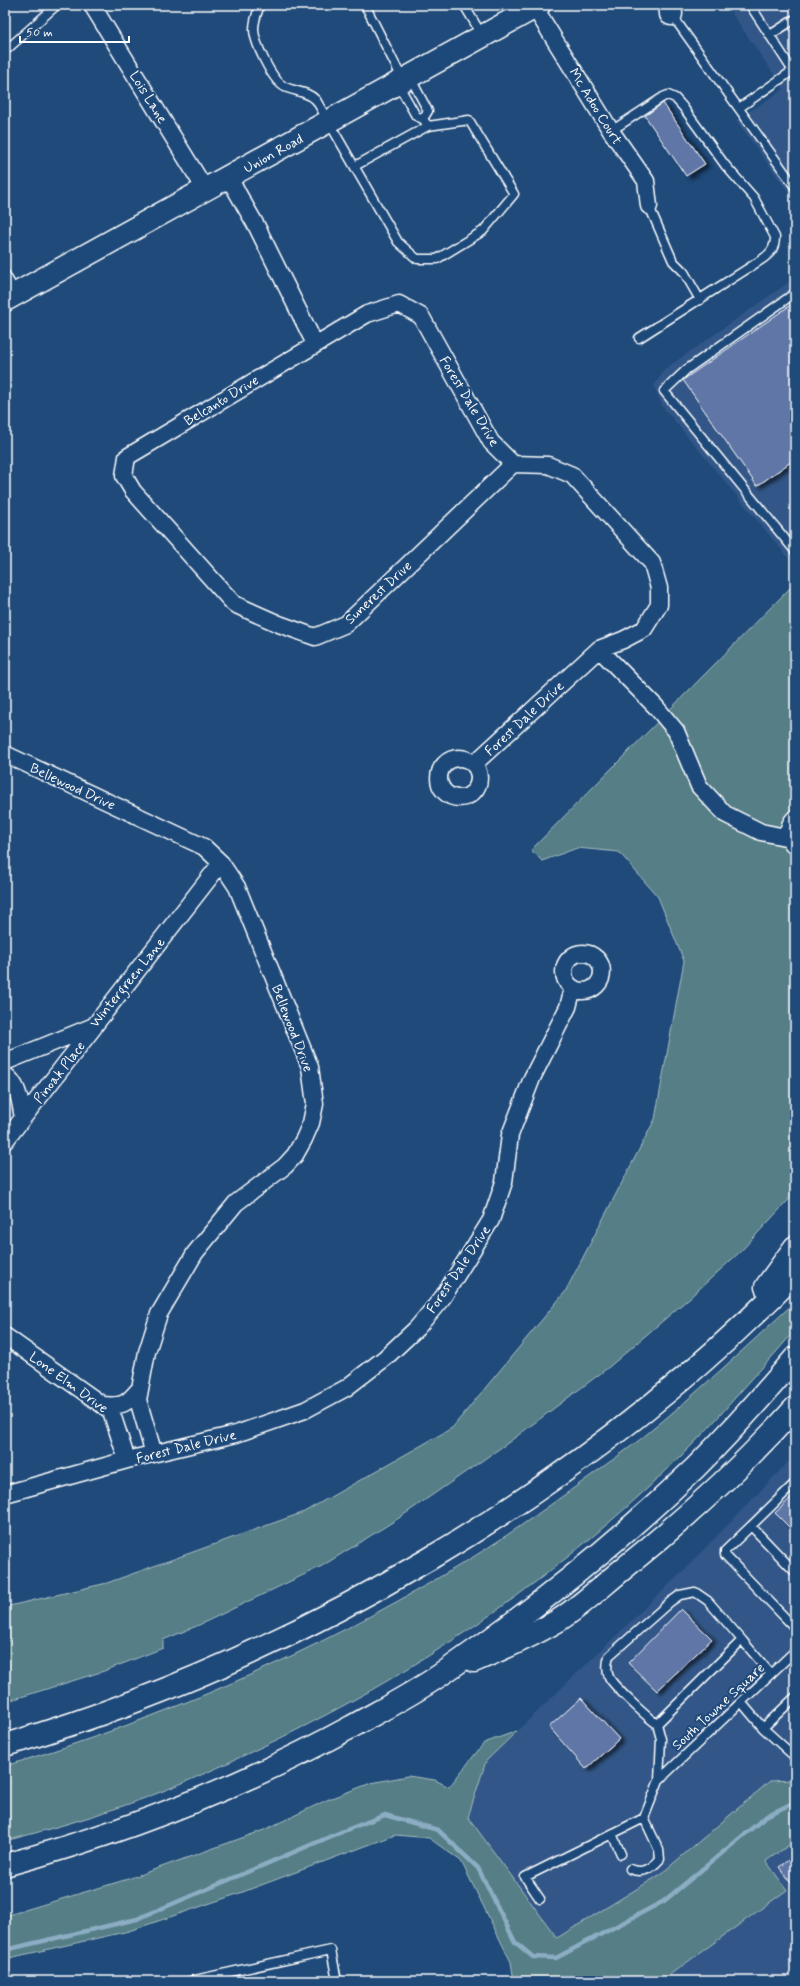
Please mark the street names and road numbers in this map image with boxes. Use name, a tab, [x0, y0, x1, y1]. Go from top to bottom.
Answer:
street label: Mc Adoo Court	[564, 65, 626, 149]
street label: Lois Lane	[125, 68, 171, 127]
street label: Union Road	[241, 130, 306, 178]
street label: Forest Dale Drive	[435, 353, 503, 450]
street label: Belcanto Drive	[181, 371, 262, 430]
street label: Sunerest Drive	[341, 557, 416, 628]
street label: Forest Dale Drive	[481, 677, 568, 760]
street label: Bellewood Drive	[27, 759, 118, 815]
street label: Wintergreen Lane	[86, 934, 171, 1033]
street label: Bellewood Drive	[267, 982, 317, 1075]
street label: Pinoak Place	[30, 1038, 90, 1107]
street label: Forest Dale Drive	[423, 1222, 495, 1317]
street label: Lone Elm Drive	[25, 1348, 111, 1417]
street label: Forest Dale Drive	[134, 1426, 238, 1468]
street label: South Towne Square	[668, 1659, 769, 1754]

